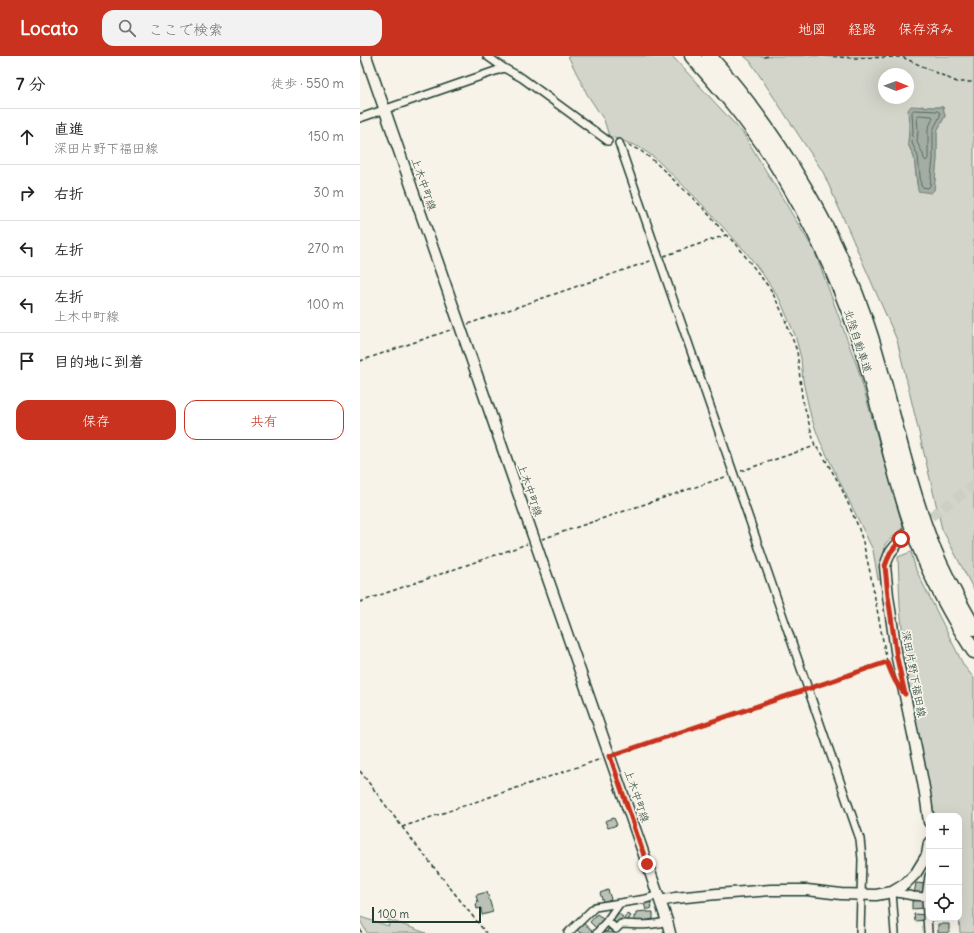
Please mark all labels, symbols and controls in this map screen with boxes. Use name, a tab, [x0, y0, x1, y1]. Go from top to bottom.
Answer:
search box	[102, 10, 382, 46]
text: Locato	[20, 16, 78, 40]
icon: search	[116, 17, 138, 39]
text: ここで検索	[148, 20, 223, 39]
text: 地図	[798, 20, 826, 38]
text: 経路	[848, 20, 876, 38]
text: 保存済み	[898, 20, 954, 38]
north arrow	[878, 68, 914, 104]
text: 7 分	[16, 73, 45, 95]
text: 徒歩 · 550 m	[271, 75, 344, 92]
text: 直進	[54, 119, 84, 138]
icon: ahead	[16, 126, 38, 148]
text: 150 m	[308, 128, 344, 145]
text: 深田片野下福田線	[54, 140, 158, 157]
street label: 上木中町線	[408, 156, 440, 212]
icon: right	[16, 182, 38, 204]
text: 右折	[54, 184, 84, 203]
text: 30 m	[314, 184, 344, 201]
icon: left	[16, 238, 38, 260]
text: 左折	[54, 240, 84, 259]
text: 270 m	[307, 240, 344, 257]
text: 左折	[54, 287, 84, 306]
icon: left	[16, 294, 38, 316]
text: 100 m	[307, 296, 344, 313]
street label: 北陸自動車道	[841, 307, 875, 375]
text: 上木中町線	[54, 308, 119, 325]
icon: arrive	[16, 350, 38, 372]
text: 目的地に到着	[54, 352, 144, 371]
button: 保存	[16, 400, 176, 440]
button: 共有	[184, 400, 344, 440]
street label: 上木中町線	[514, 462, 546, 518]
route start	[892, 530, 910, 548]
street label: 深田片野下福田線	[899, 629, 929, 719]
street label: 上木中町線	[621, 768, 653, 824]
map controls	[926, 813, 962, 921]
button: +	[926, 813, 962, 849]
button: −	[926, 849, 962, 885]
route end	[638, 855, 656, 873]
button: locate	[926, 885, 962, 921]
scale bar	[372, 905, 481, 924]
text: 100 m	[378, 907, 409, 921]

